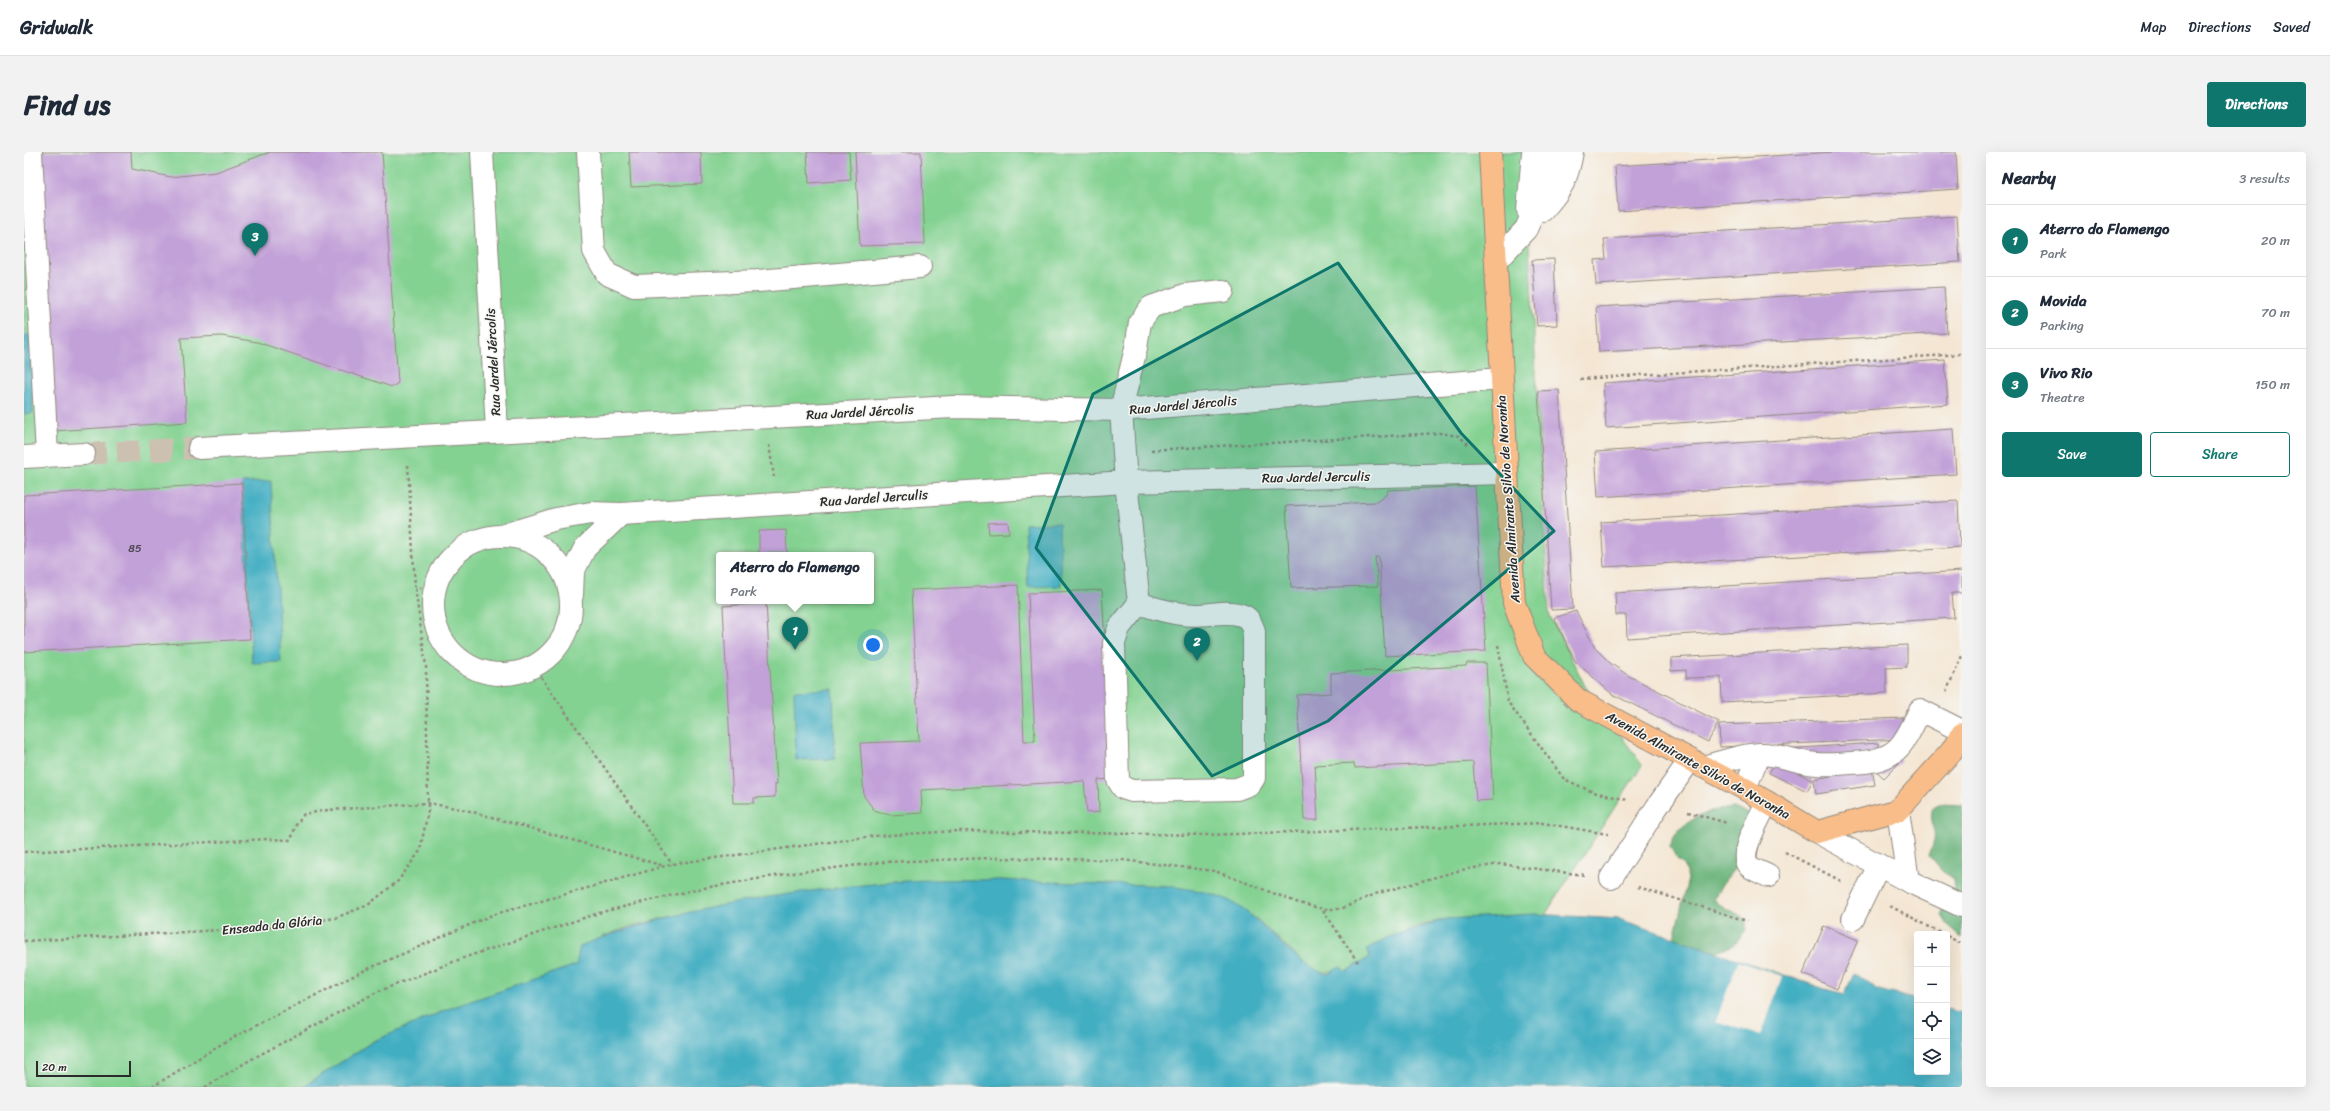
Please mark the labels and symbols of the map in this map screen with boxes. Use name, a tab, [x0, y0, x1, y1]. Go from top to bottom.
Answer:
pin: 3	[242, 223, 268, 256]
street label: Rua Jardel Jércolis	[479, 307, 507, 416]
street label: Rua Jardel Jércolis	[1128, 389, 1239, 421]
street label: Avenida Almirante Silvio de Noronha	[1489, 394, 1527, 605]
street label: Rua Jardel Jércolis	[806, 398, 915, 426]
street label: Rua Jardel Jerculis	[1262, 465, 1371, 489]
street label: Rua Jardel Jerculis	[819, 483, 930, 513]
house number: 85	[128, 539, 142, 558]
pin: 1	[782, 617, 808, 650]
pin: 2	[1184, 628, 1210, 661]
your location	[863, 635, 883, 655]
street label: Avenida Almirante Silvio de Noronha	[1601, 704, 1795, 826]
street label: Enseada da Glória	[221, 908, 324, 942]
scale bar	[36, 1059, 131, 1078]

